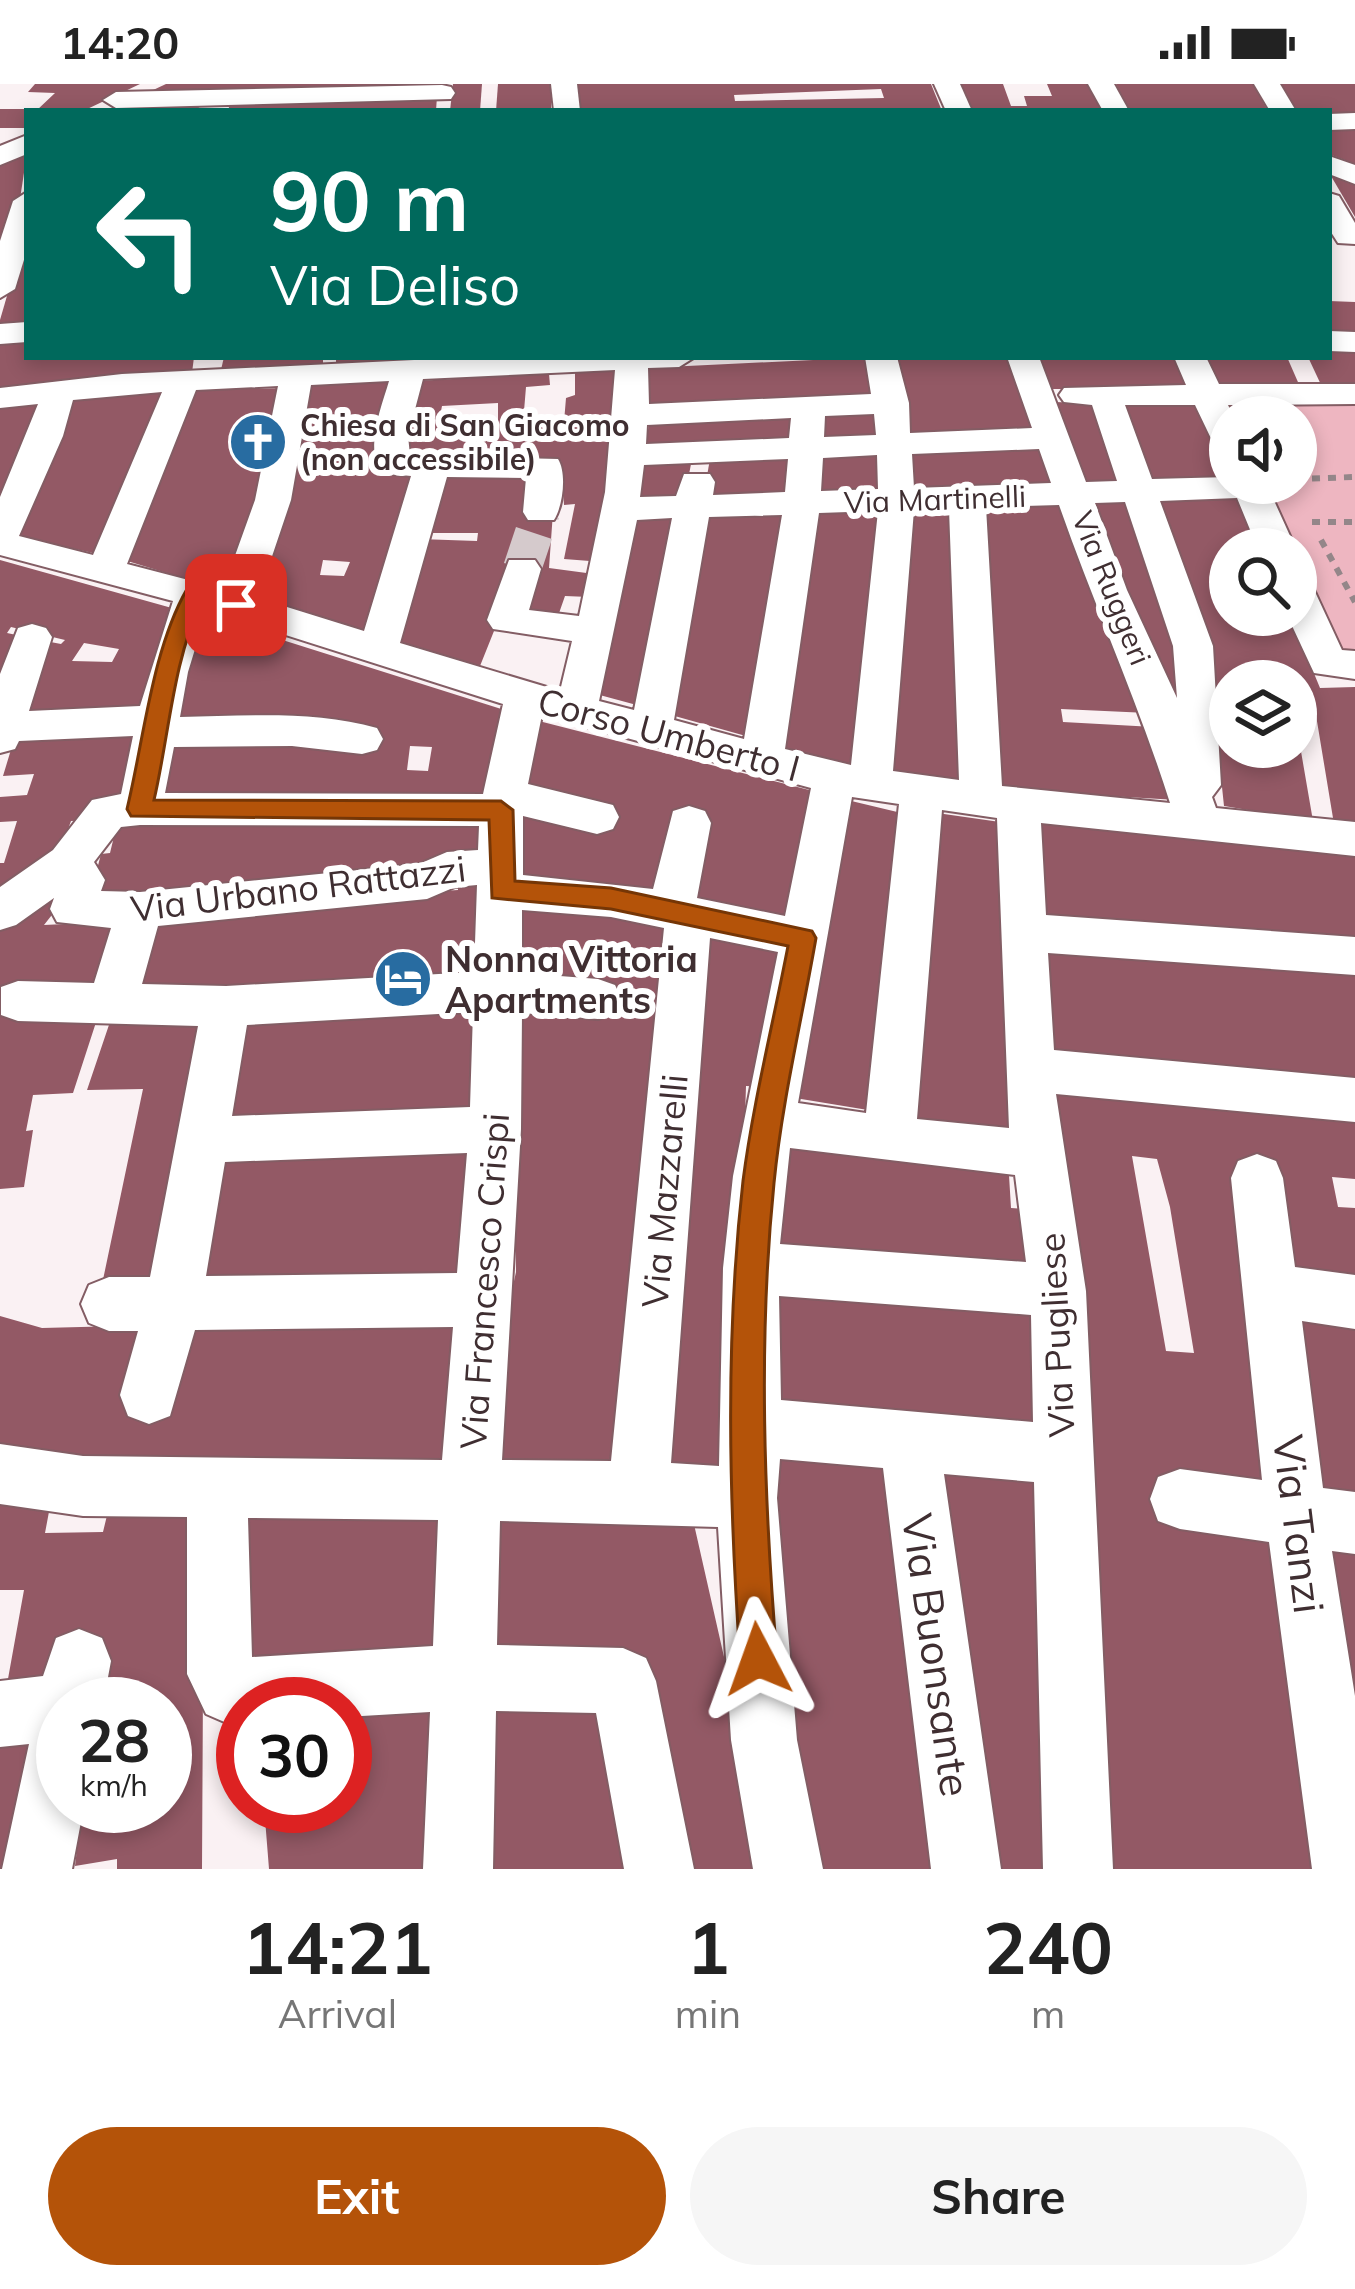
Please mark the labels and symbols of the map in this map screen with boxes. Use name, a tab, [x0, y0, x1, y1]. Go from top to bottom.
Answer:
place label: Chiesa di San Giacomo (non accessibile)	[300, 406, 630, 478]
church icon: Chiesa di San Giacomo (non accessibile)	[227, 411, 289, 473]
street label: Via Martinelli	[843, 477, 1027, 521]
street label: Via Ruggeri	[1064, 506, 1160, 670]
pin	[185, 554, 287, 656]
street label: Corso Umberto I	[533, 677, 805, 791]
street label: Via Urbano Rattazzi	[128, 845, 468, 931]
place label: Nonna Vittoria Apartments	[445, 936, 698, 1022]
hotel icon: Nonna Vittoria Apartments	[372, 948, 434, 1010]
street label: Via Mazzarelli	[631, 1072, 697, 1310]
street label: Via Francesco Crispi	[450, 1111, 518, 1451]
street label: Via Pugliese	[1028, 1232, 1084, 1438]
street label: Via Tanzi	[1262, 1432, 1336, 1616]
street label: Via Buonsante	[891, 1510, 983, 1800]
position arrow	[695, 1596, 821, 1722]
speed limit sign: 30	[216, 1677, 372, 1833]

